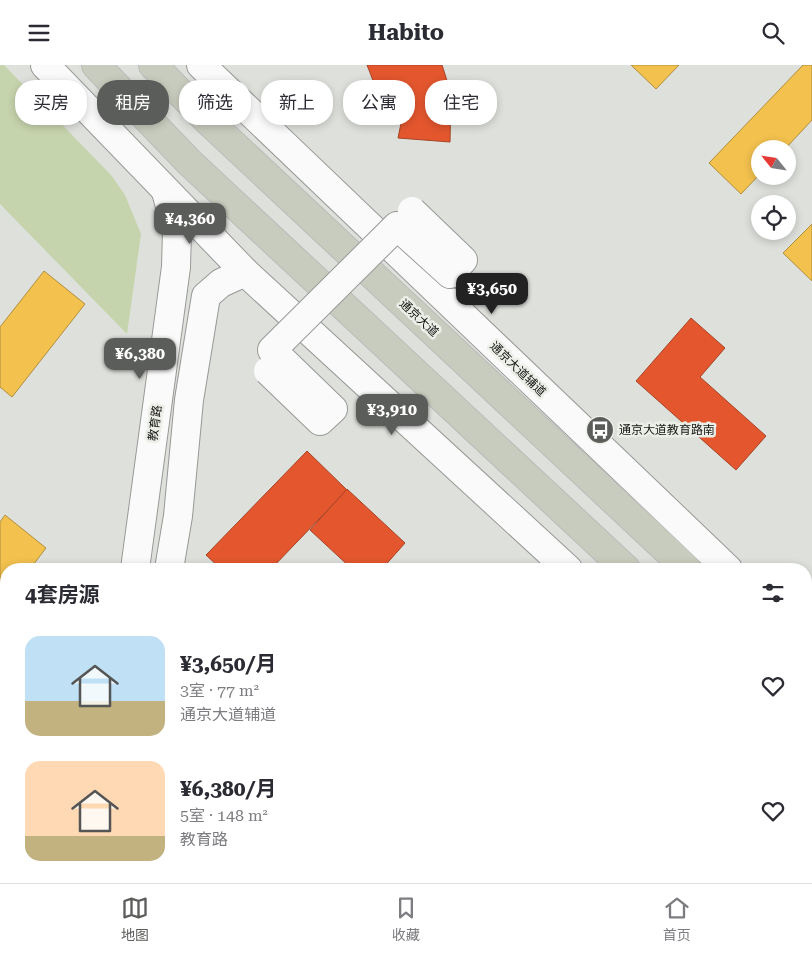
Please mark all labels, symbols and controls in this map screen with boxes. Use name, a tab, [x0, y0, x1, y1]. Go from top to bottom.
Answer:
icon: menu	[25, 19, 53, 47]
icon: search	[759, 19, 787, 47]
text: Habito	[368, 20, 444, 45]
chip: 买房	[15, 80, 87, 125]
chip: 租房	[97, 80, 169, 125]
chip: 筛选	[179, 80, 251, 125]
chip: 新上	[261, 80, 333, 125]
chip: 公寓	[343, 80, 415, 125]
chip: 住宅	[425, 80, 497, 125]
north arrow	[751, 140, 796, 185]
map controls	[751, 140, 796, 240]
button: locate	[751, 195, 796, 240]
pin: ¥4,360	[149, 203, 231, 245]
text: ¥4,360	[165, 209, 215, 228]
pin: ¥3,650	[451, 273, 533, 315]
text: ¥3,650	[467, 279, 517, 298]
street label: 通京大道	[397, 297, 441, 339]
pin: ¥6,380	[99, 337, 181, 380]
street label: 通京大道辅道	[487, 339, 549, 399]
text: ¥6,380	[115, 344, 165, 363]
pin: ¥3,910	[351, 393, 433, 436]
text: ¥3,910	[367, 400, 417, 419]
street label: 教育路	[146, 404, 164, 442]
bus stop icon: 通京大道教育路南	[585, 415, 615, 445]
place label: 通京大道教育路南	[619, 423, 715, 437]
icon: filters	[759, 579, 787, 607]
text: 4套房源	[25, 583, 100, 607]
text: ¥3,650/月	[180, 652, 276, 676]
icon: home	[65, 656, 125, 716]
icon: heart	[759, 672, 787, 700]
text: 3室 · 77 m²	[180, 681, 259, 700]
text: 通京大道辅道	[180, 705, 276, 724]
text: ¥6,380/月	[180, 777, 276, 801]
icon: home	[65, 781, 125, 841]
icon: heart	[759, 797, 787, 825]
text: 5室 · 148 m²	[180, 806, 268, 825]
text: 教育路	[180, 830, 228, 849]
tab: 地图	[121, 894, 149, 944]
tab: 收藏	[392, 894, 420, 944]
tab: 首页	[663, 894, 691, 944]

